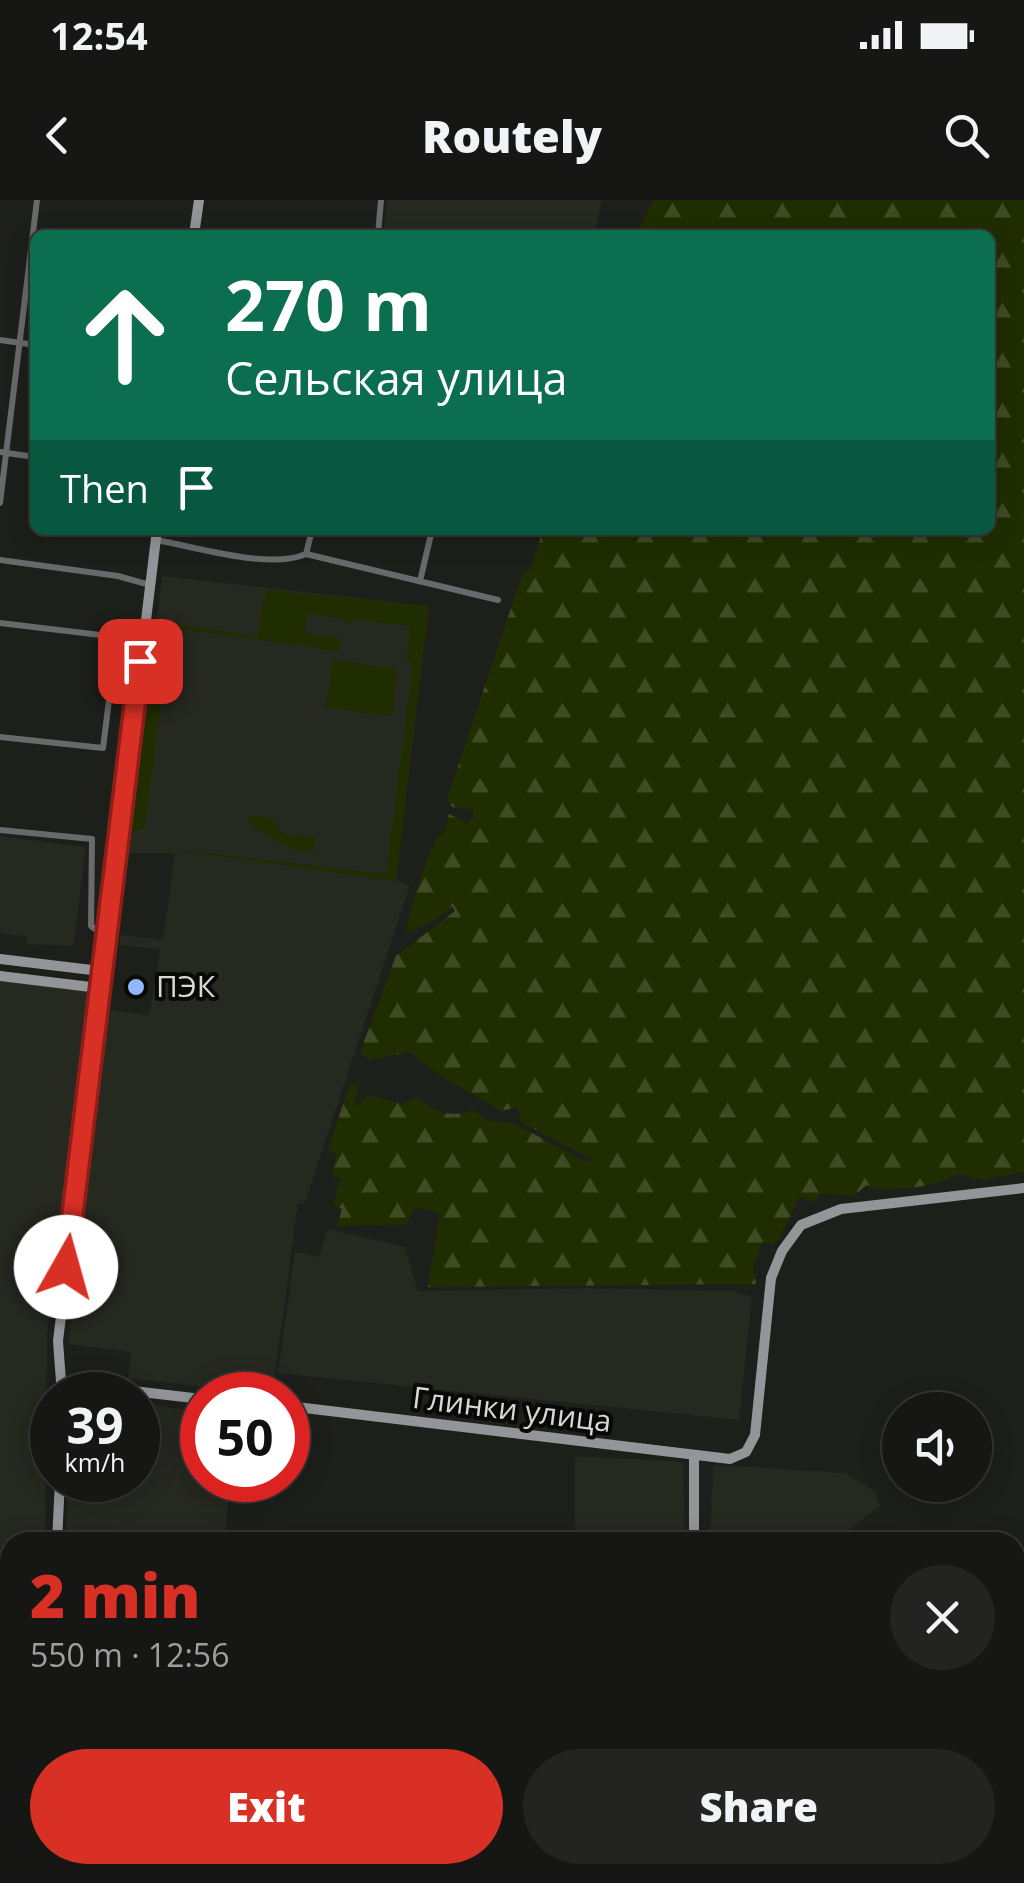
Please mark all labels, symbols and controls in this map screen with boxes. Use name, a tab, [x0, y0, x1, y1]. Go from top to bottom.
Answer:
text: 12:54	[50, 9, 148, 61]
text: Routely	[422, 105, 602, 166]
icon: back	[30, 108, 85, 163]
icon: search	[939, 108, 994, 163]
text: 270 m	[225, 256, 432, 352]
icon: ahead	[60, 270, 190, 400]
text: Сельская улица	[225, 347, 567, 408]
icon: arrive	[169, 460, 224, 515]
text: Then	[60, 462, 149, 514]
pin	[98, 619, 183, 704]
icon: arrive	[113, 634, 168, 689]
place label: ПЭК	[156, 965, 216, 1006]
marker: ПЭК	[125, 976, 147, 998]
position arrow	[14, 1215, 118, 1319]
speed limit sign: 50	[180, 1372, 310, 1502]
street label: Глинки улица	[410, 1376, 614, 1441]
text: 39	[66, 1391, 124, 1459]
map controls	[882, 1392, 992, 1502]
button: sound	[882, 1392, 992, 1502]
text: km/h	[65, 1445, 125, 1479]
text: 2 min	[30, 1554, 200, 1636]
button: close	[890, 1565, 995, 1670]
text: 550 m · 12:56	[30, 1633, 229, 1676]
button: Exit	[30, 1749, 503, 1864]
button: Share	[523, 1749, 995, 1864]

